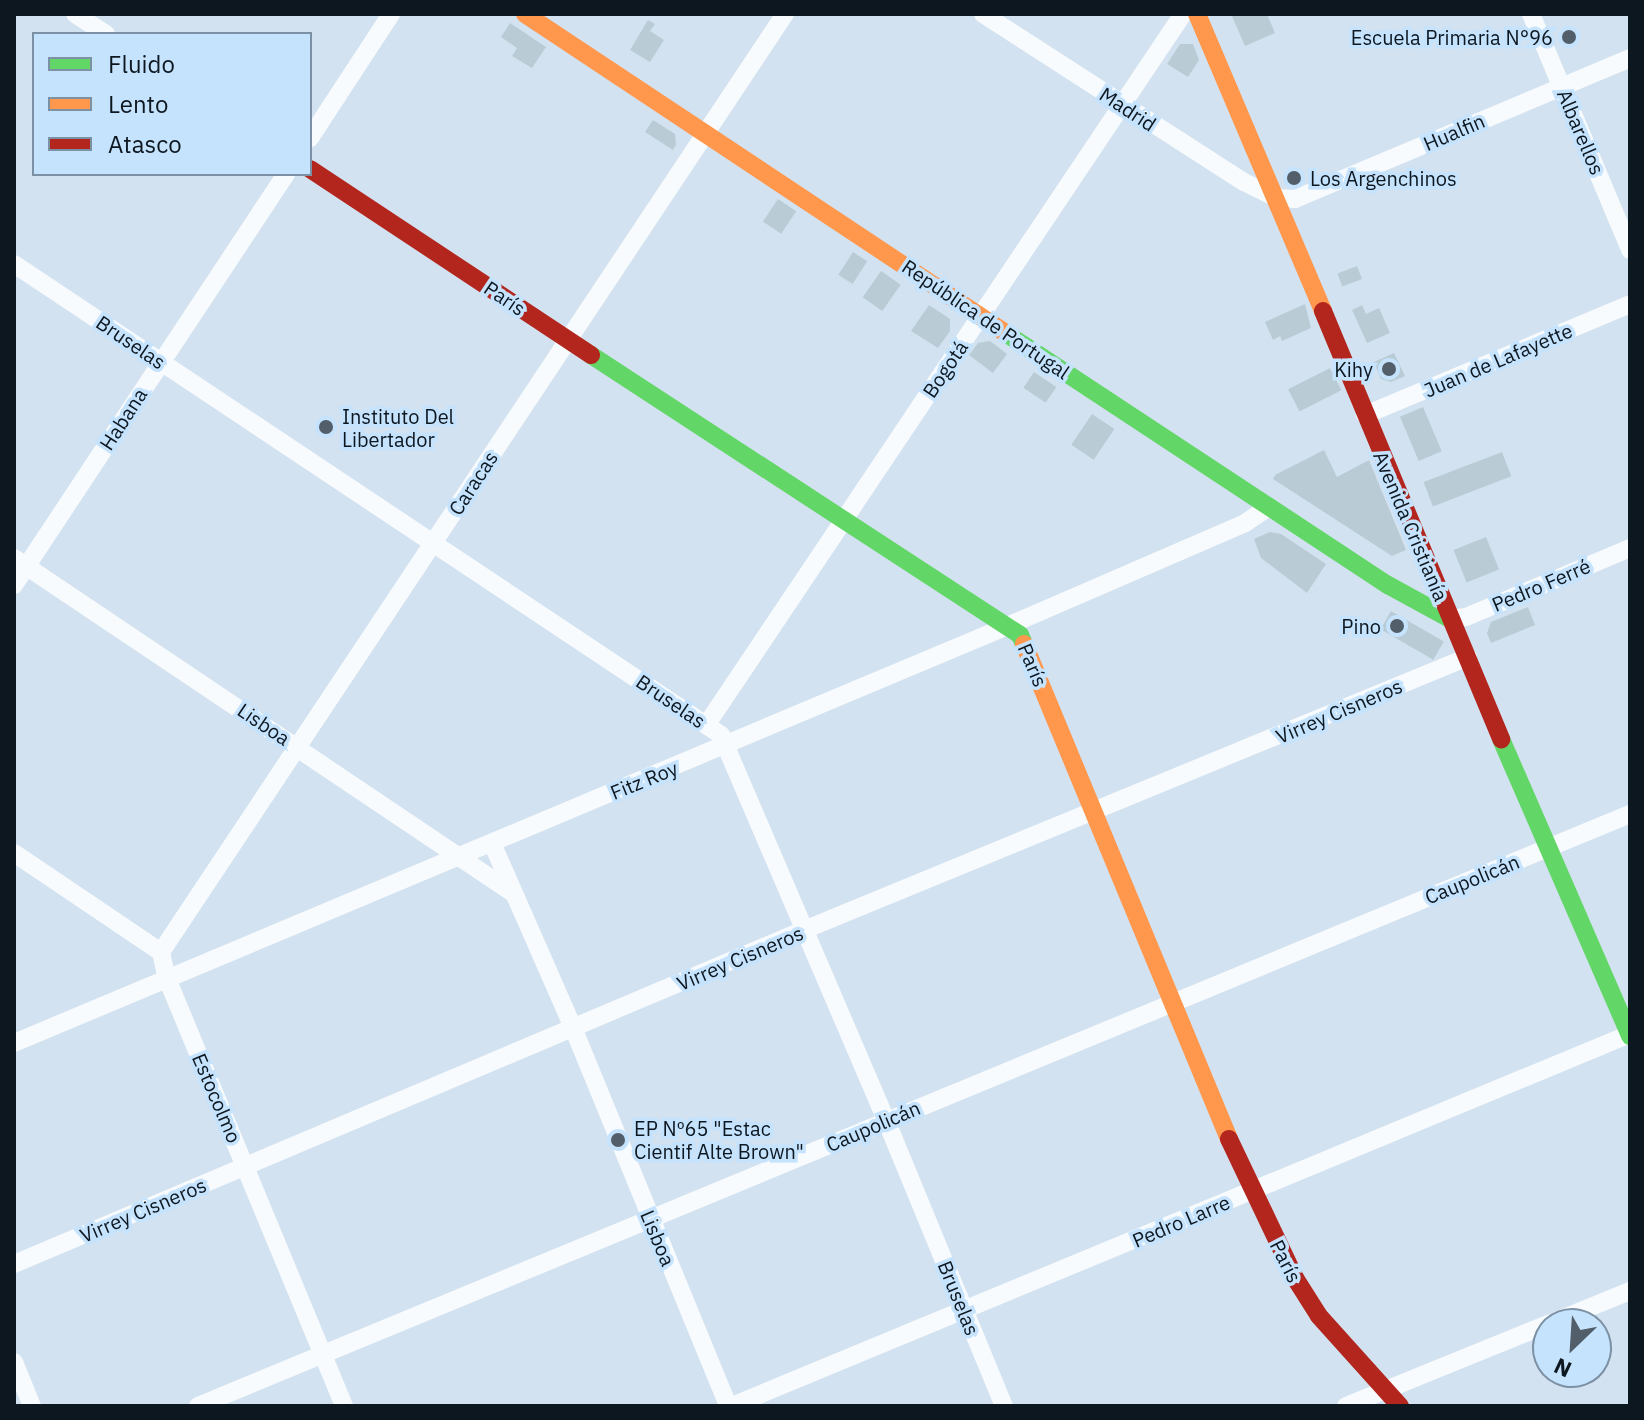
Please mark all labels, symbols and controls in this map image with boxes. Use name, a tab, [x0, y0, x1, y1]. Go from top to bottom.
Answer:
place label: Escuela Primaria N°96	[1351, 25, 1553, 49]
marker: Escuela Primaria N°96	[1560, 28, 1578, 46]
legend	[32, 32, 312, 176]
text: Fluido	[108, 48, 175, 80]
street label: Madrid	[1095, 82, 1161, 136]
street label: Albarellos	[1552, 86, 1610, 178]
text: Lento	[108, 88, 168, 120]
street label: Hualfin	[1420, 108, 1488, 156]
text: Atasco	[108, 128, 182, 160]
place label: Los Argenchinos	[1310, 166, 1457, 190]
marker: Los Argenchinos	[1285, 169, 1303, 187]
street label: República de Portugal	[898, 254, 1074, 384]
street label: París	[480, 276, 530, 320]
street label: Bruselas	[92, 310, 170, 374]
street label: Juan de Lafayette	[1420, 318, 1576, 402]
street label: Bogotá	[917, 336, 973, 402]
place label: Kihy	[1334, 357, 1373, 381]
marker: Kihy	[1380, 360, 1398, 378]
street label: Habana	[94, 383, 152, 455]
place label: Instituto Del Libertador	[342, 404, 454, 451]
marker: Instituto Del Libertador	[317, 418, 335, 436]
street label: Caracas	[443, 446, 503, 520]
street label: Avenida Cristianía	[1369, 447, 1453, 605]
street label: Pedro Ferré	[1488, 554, 1594, 616]
place label: Pino	[1341, 614, 1381, 638]
marker: Pino	[1388, 617, 1406, 635]
street label: París	[1013, 640, 1053, 690]
street label: Bruselas	[632, 669, 710, 733]
street label: Virrey Cisneros	[1272, 674, 1406, 748]
street label: Lisboa	[233, 698, 295, 750]
street label: Fitz Roy	[607, 756, 681, 804]
street label: Caupolicán	[1421, 849, 1523, 909]
street label: Virrey Cisneros	[673, 921, 807, 995]
street label: Estocolmo	[187, 1050, 247, 1146]
street label: Caupolicán	[822, 1095, 924, 1157]
place label: EP Nº65 "Estac Cientif Alte Brown"	[634, 1116, 804, 1163]
marker: EP Nº65 "Estac Cientif Alte Brown"	[609, 1131, 627, 1149]
street label: Virrey Cisneros	[76, 1173, 210, 1247]
street label: Pedro Larre	[1129, 1190, 1233, 1252]
street label: Lisboa	[636, 1207, 680, 1269]
street label: París	[1265, 1236, 1307, 1286]
street label: Bruselas	[933, 1257, 985, 1339]
north arrow	[1532, 1308, 1612, 1388]
text: N	[1549, 1352, 1576, 1385]

